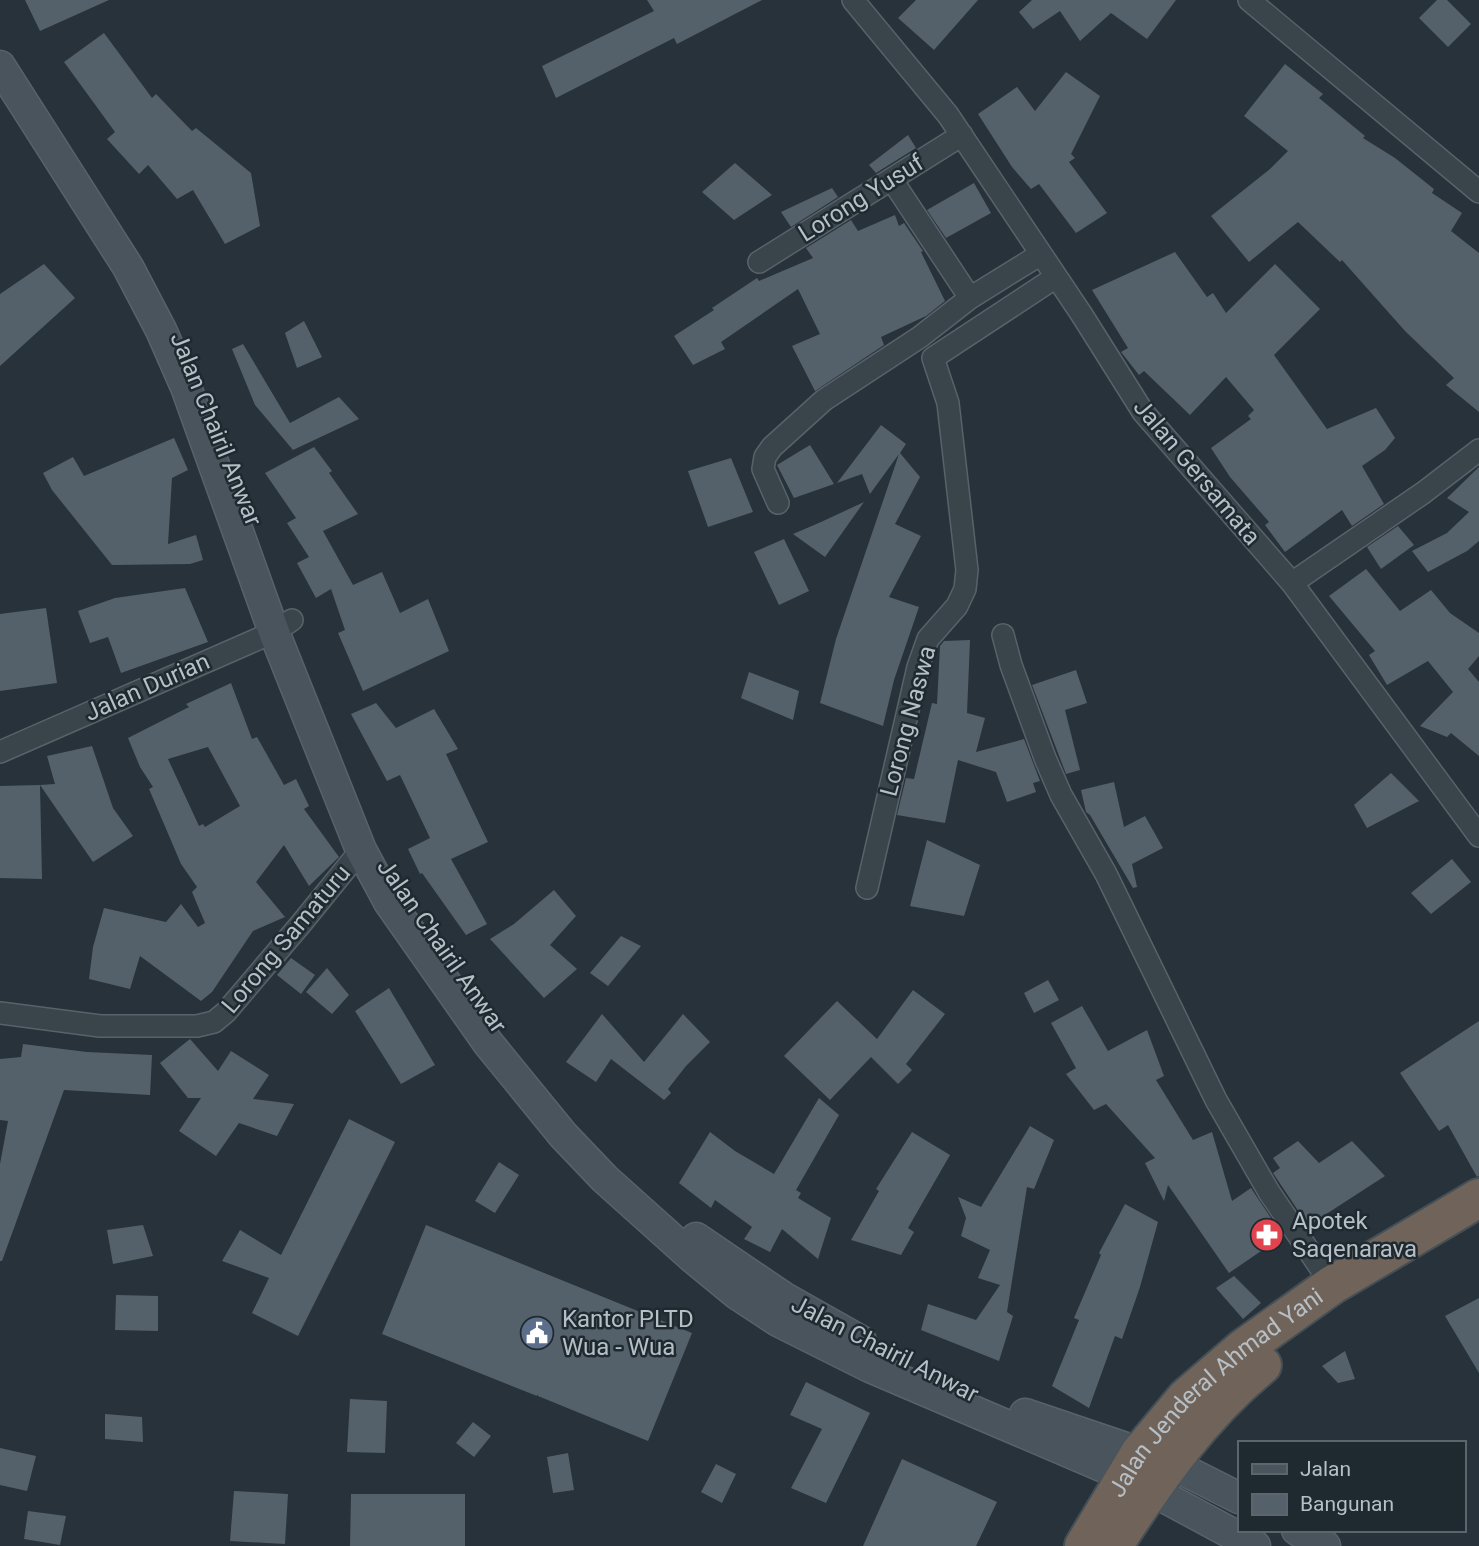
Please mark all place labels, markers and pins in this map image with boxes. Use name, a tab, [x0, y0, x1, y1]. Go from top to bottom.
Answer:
place label: Apotek Saqenarava	[1292, 1207, 1417, 1263]
pharmacy icon: Apotek Saqenarava	[1248, 1216, 1286, 1254]
place label: Kantor PLTD Wua - Wua	[562, 1305, 694, 1361]
public building icon: Kantor PLTD Wua - Wua	[518, 1314, 556, 1352]

